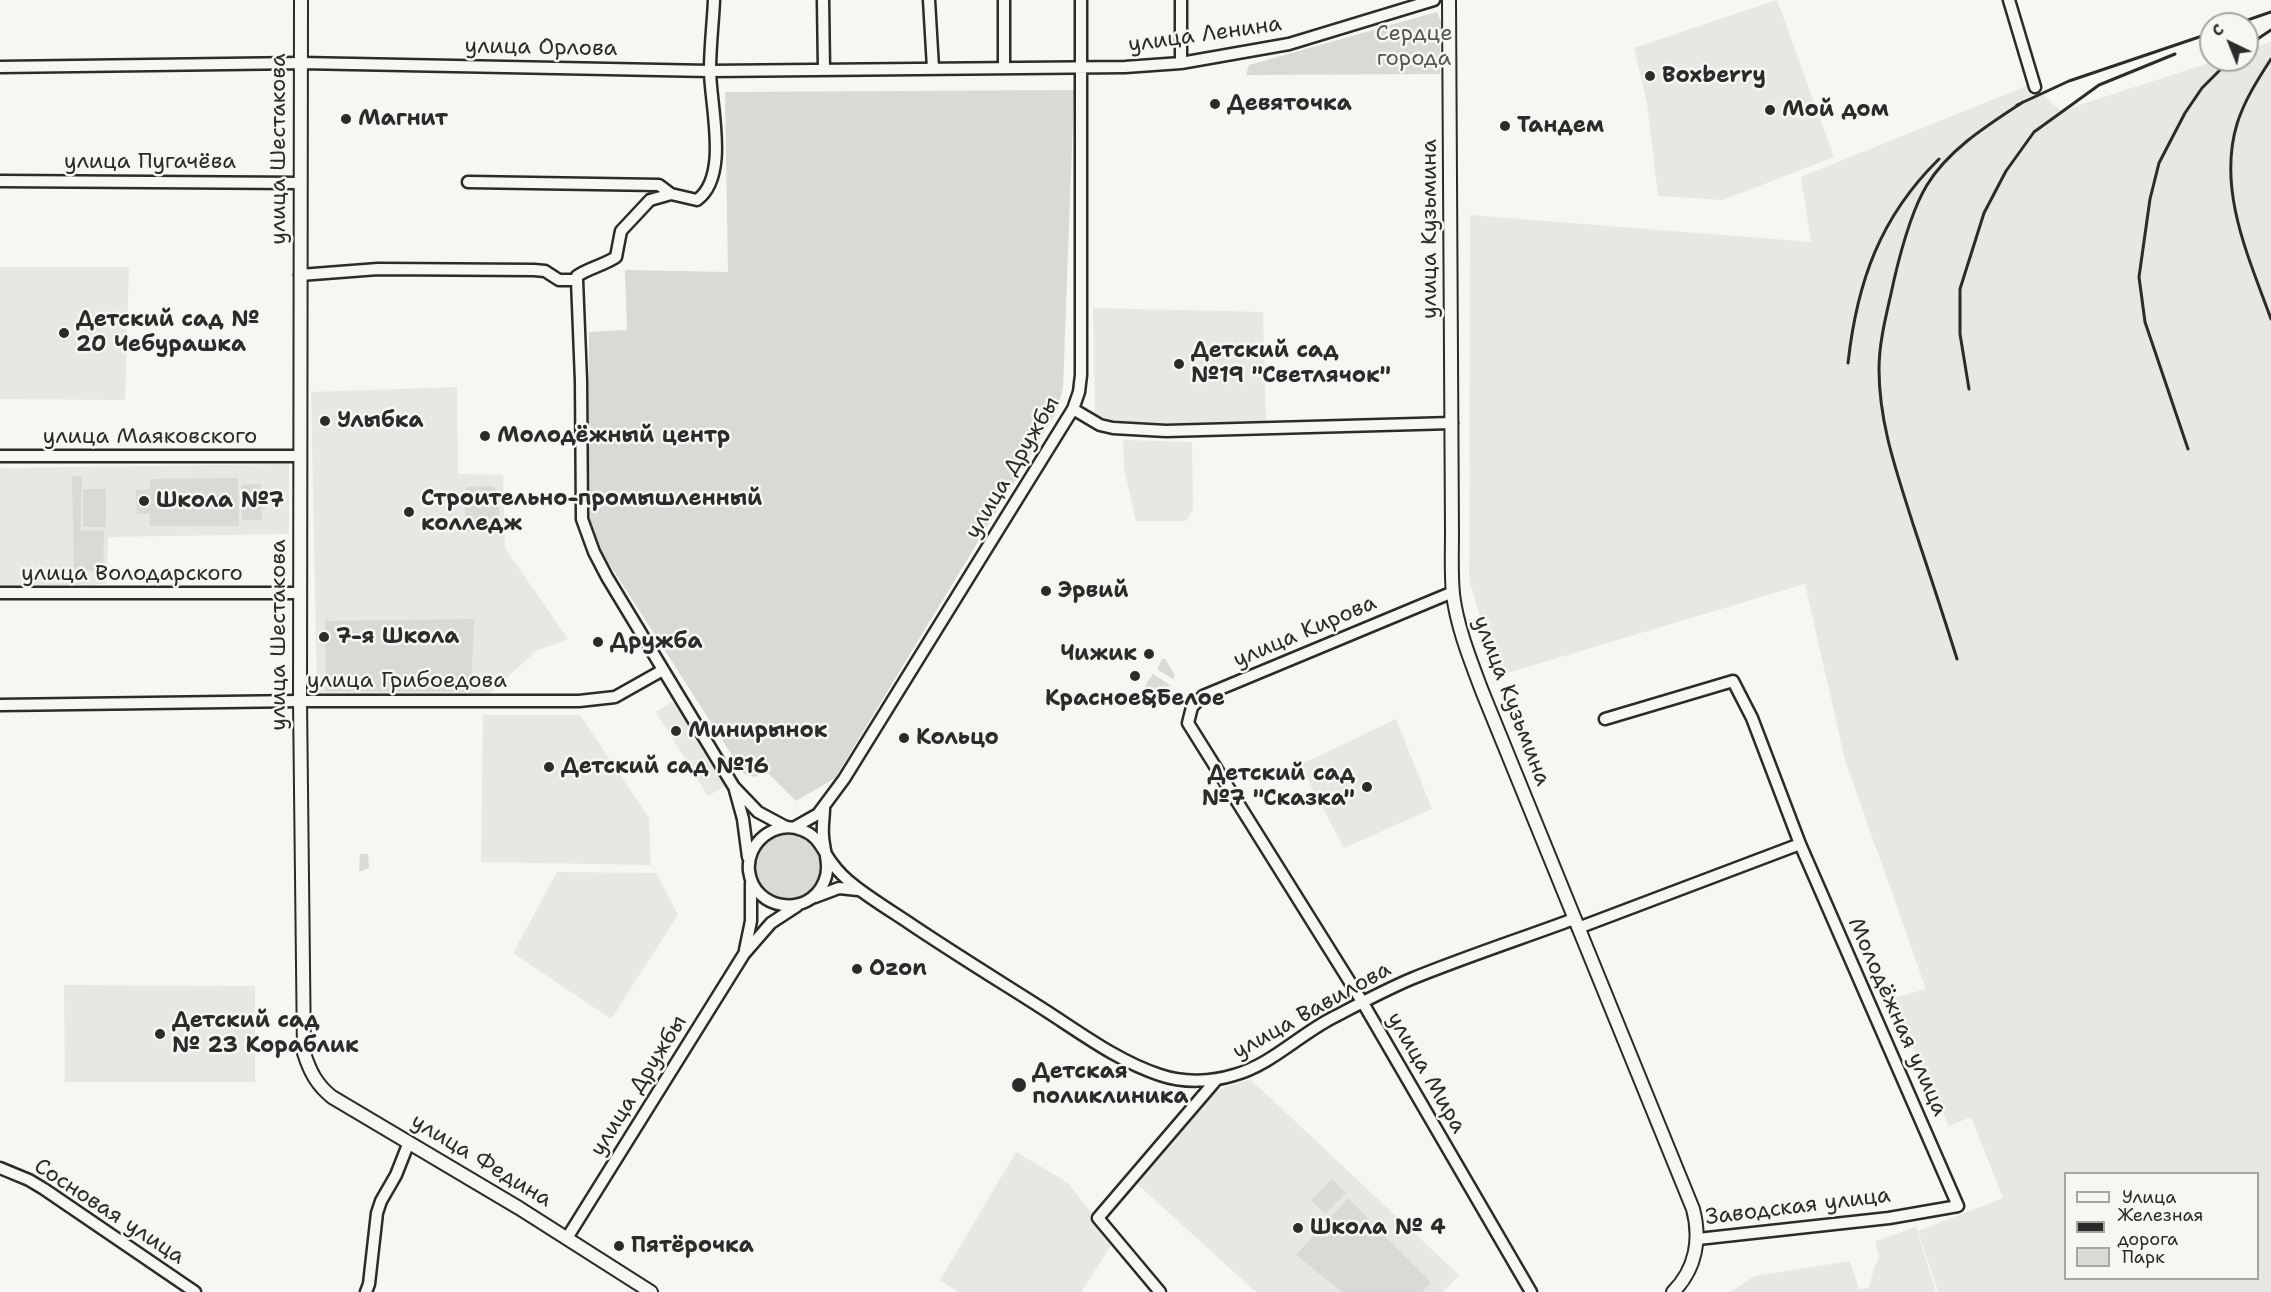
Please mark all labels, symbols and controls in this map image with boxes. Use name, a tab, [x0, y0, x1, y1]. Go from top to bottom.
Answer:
street label: улица Ленина	[1127, 11, 1283, 59]
north arrow	[2199, 12, 2259, 72]
text: С	[2207, 19, 2228, 41]
park label: Сердце города	[1375, 21, 1453, 72]
street label: улица Орлова	[464, 33, 618, 63]
street label: улица Шестакова	[266, 53, 292, 245]
place label: Boxberry	[1662, 63, 1766, 89]
marker: Boxberry	[1643, 69, 1657, 83]
place label: Девяточка	[1227, 91, 1352, 117]
marker: Девяточка	[1208, 97, 1222, 111]
place label: Мой дом	[1782, 97, 1889, 123]
marker: Мой дом	[1763, 103, 1777, 117]
place label: Магнит	[358, 106, 448, 132]
marker: Магнит	[339, 112, 353, 126]
place label: Тандем	[1517, 113, 1604, 139]
marker: Тандем	[1498, 119, 1512, 133]
street label: улица Кузьмина	[1417, 139, 1443, 319]
street label: улица Пугачёва	[64, 149, 236, 175]
place label: Детский сад № 20 Чебурашка	[76, 307, 259, 358]
marker: Детский сад № 20 Чебурашка	[57, 326, 71, 340]
place label: Детский сад №19 "Светлячок"	[1191, 338, 1391, 390]
marker: Детский сад №19 "Светлячок"	[1172, 357, 1186, 371]
street label: улица Дружбы	[960, 392, 1066, 544]
place label: Улыбка	[337, 408, 424, 434]
marker: Улыбка	[318, 414, 332, 428]
place label: Молодёжный центр	[497, 423, 730, 449]
street label: улица Маяковского	[43, 424, 257, 450]
marker: Молодёжный центр	[478, 429, 492, 443]
place label: Строительно-промышленный колледж	[421, 486, 762, 538]
place label: Школа №7	[156, 488, 284, 514]
marker: Школа №7	[137, 494, 151, 508]
marker: Строительно-промышленный колледж	[402, 505, 416, 519]
street label: улица Шестакова	[266, 539, 292, 731]
street label: улица Володарского	[21, 561, 243, 587]
place label: Эрвий	[1058, 578, 1128, 604]
marker: Эрвий	[1039, 584, 1053, 598]
street label: улица Кирова	[1230, 590, 1380, 674]
street label: улица Кузьмина	[1466, 612, 1556, 790]
place label: 7-я Школа	[336, 624, 459, 650]
place label: Дружба	[610, 629, 702, 655]
marker: 7-я Школа	[317, 630, 331, 644]
marker: Дружба	[591, 635, 605, 649]
place label: Чижик	[1060, 641, 1137, 667]
marker: Чижик	[1142, 647, 1156, 661]
street label: улица Грибоедова	[307, 668, 507, 694]
marker: Красное&Белое	[1128, 669, 1142, 683]
place label: Красное&Белое	[1045, 686, 1225, 712]
place label: Минирынок	[688, 718, 828, 744]
marker: Минирынок	[669, 724, 683, 738]
place label: Кольцо	[916, 725, 999, 751]
marker: Кольцо	[897, 731, 911, 745]
place label: Детский сад №16	[561, 754, 769, 780]
marker: Детский сад №16	[542, 760, 556, 774]
place label: Детский сад №7 "Сказка"	[1202, 761, 1355, 812]
marker: Детский сад №7 "Сказка"	[1360, 780, 1374, 794]
street label: Молодёжная улица	[1841, 914, 1953, 1120]
place label: Ozon	[869, 956, 927, 982]
street label: улица Вавилова	[1228, 957, 1396, 1065]
marker: Ozon	[850, 962, 864, 976]
place label: Детский сад № 23 Кораблик	[172, 1008, 359, 1060]
street label: улица Мира	[1381, 1008, 1471, 1138]
street label: улица Дружбы	[585, 1011, 693, 1161]
marker: Детский сад № 23 Кораблик	[153, 1027, 167, 1041]
place label: Детская поликлиника	[1032, 1059, 1189, 1110]
marker: Детская поликлиника	[1010, 1076, 1028, 1094]
street label: улица Федина	[406, 1109, 556, 1213]
street label: Сосновая улица	[29, 1153, 189, 1271]
legend	[2064, 1172, 2259, 1280]
street label: Заводская улица	[1704, 1183, 1892, 1231]
text: Улица	[2122, 1185, 2176, 1209]
text: Железная дорога	[2117, 1203, 2203, 1251]
place label: Школа № 4	[1310, 1215, 1446, 1241]
marker: Школа № 4	[1291, 1221, 1305, 1235]
place label: Пятёрочка	[631, 1233, 754, 1259]
marker: Пятёрочка	[612, 1239, 626, 1253]
text: Парк	[2122, 1245, 2165, 1269]

